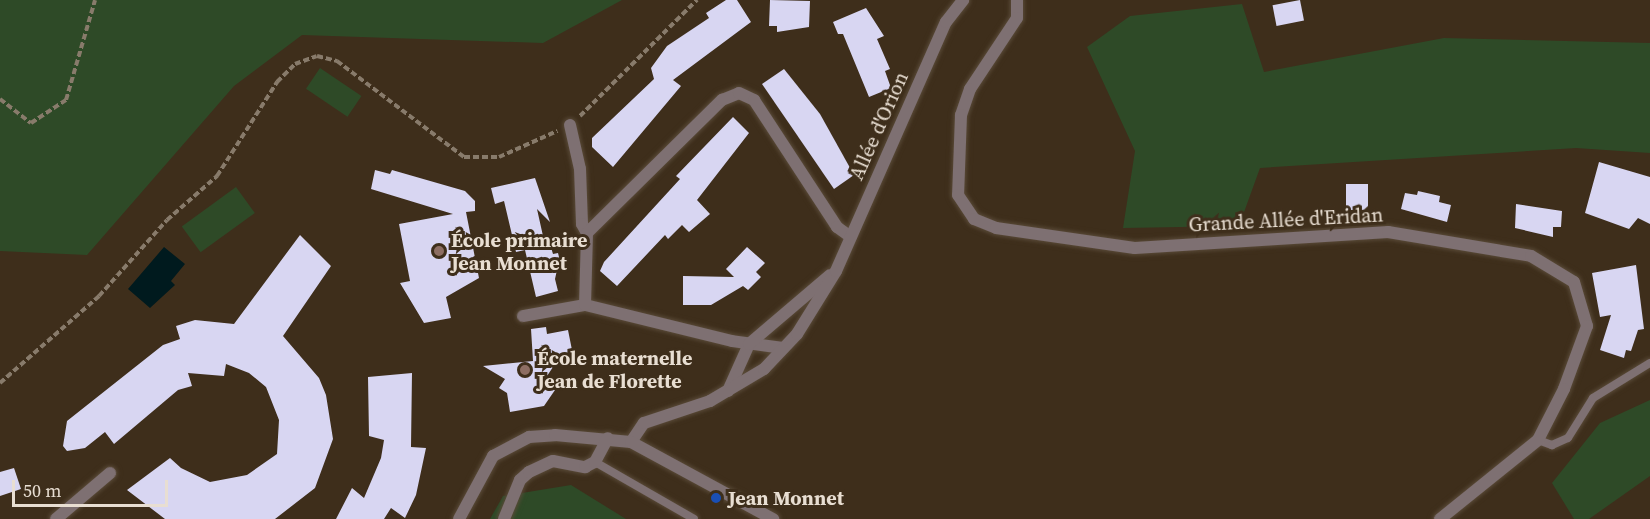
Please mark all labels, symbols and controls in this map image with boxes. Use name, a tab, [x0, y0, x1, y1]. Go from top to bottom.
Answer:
street label: Allée d'Orion	[844, 68, 914, 184]
street label: Grande Allée d'Eridan	[1188, 203, 1384, 237]
place label: École primaire Jean Monnet	[451, 228, 587, 275]
marker: École primaire Jean Monnet	[432, 244, 446, 258]
place label: École maternelle Jean de Florette	[537, 346, 692, 393]
marker: École maternelle Jean de Florette	[518, 363, 532, 377]
scale bar	[15, 468, 171, 506]
text: 50 m	[23, 478, 61, 503]
place label: Jean Monnet	[728, 486, 844, 510]
marker: Jean Monnet	[709, 491, 723, 505]

